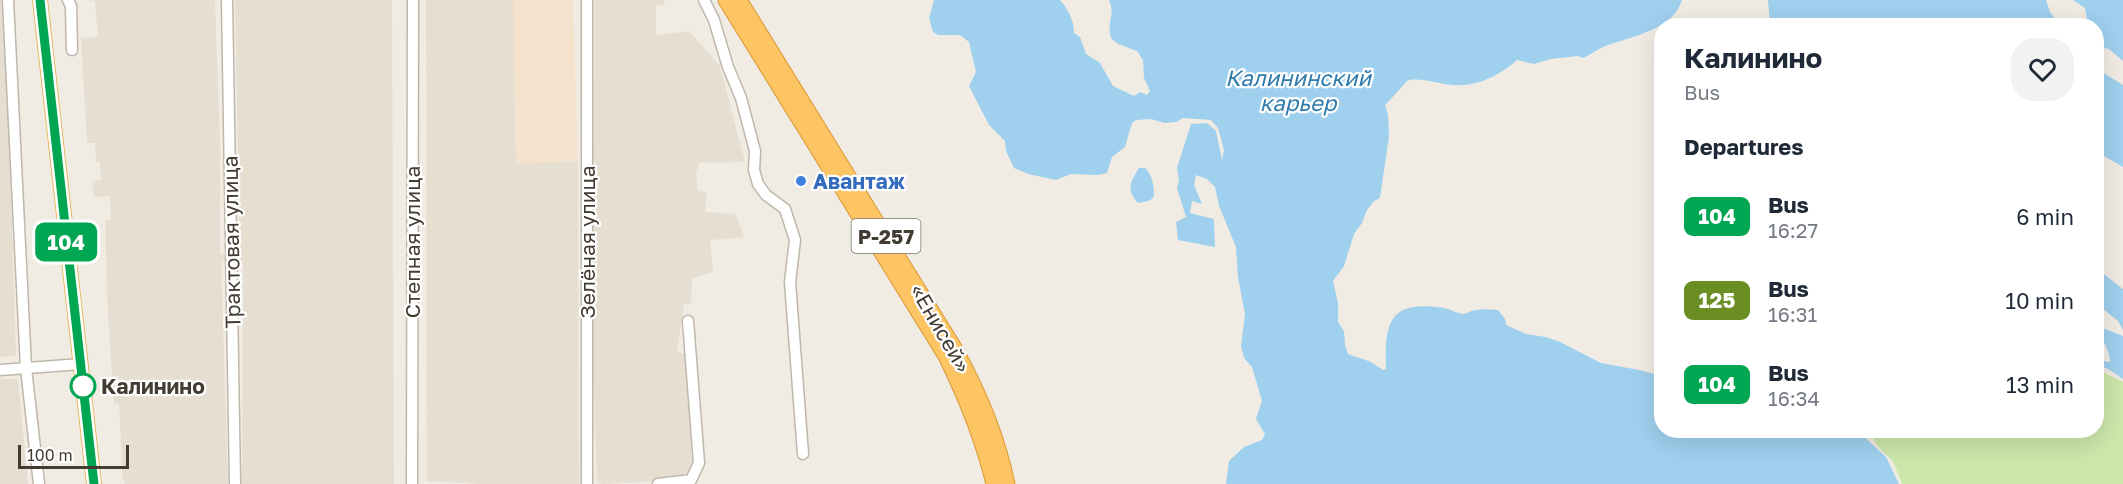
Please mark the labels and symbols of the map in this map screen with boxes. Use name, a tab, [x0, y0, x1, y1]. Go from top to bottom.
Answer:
water label: Калининский карьер	[1225, 64, 1372, 116]
street label: Трактовая улица	[216, 155, 246, 329]
street label: Зелёная улица	[574, 165, 600, 319]
street label: Степная улица	[399, 166, 425, 318]
place label: Авантаж	[813, 168, 906, 194]
marker: Авантаж	[794, 174, 808, 188]
road number: Р-257	[852, 219, 920, 253]
line badge: 104	[32, 222, 100, 262]
street label: «Енисей»	[905, 279, 977, 377]
marker: Калинино	[70, 373, 96, 399]
place label: Калинино	[101, 373, 205, 399]
scale bar	[18, 442, 129, 470]

